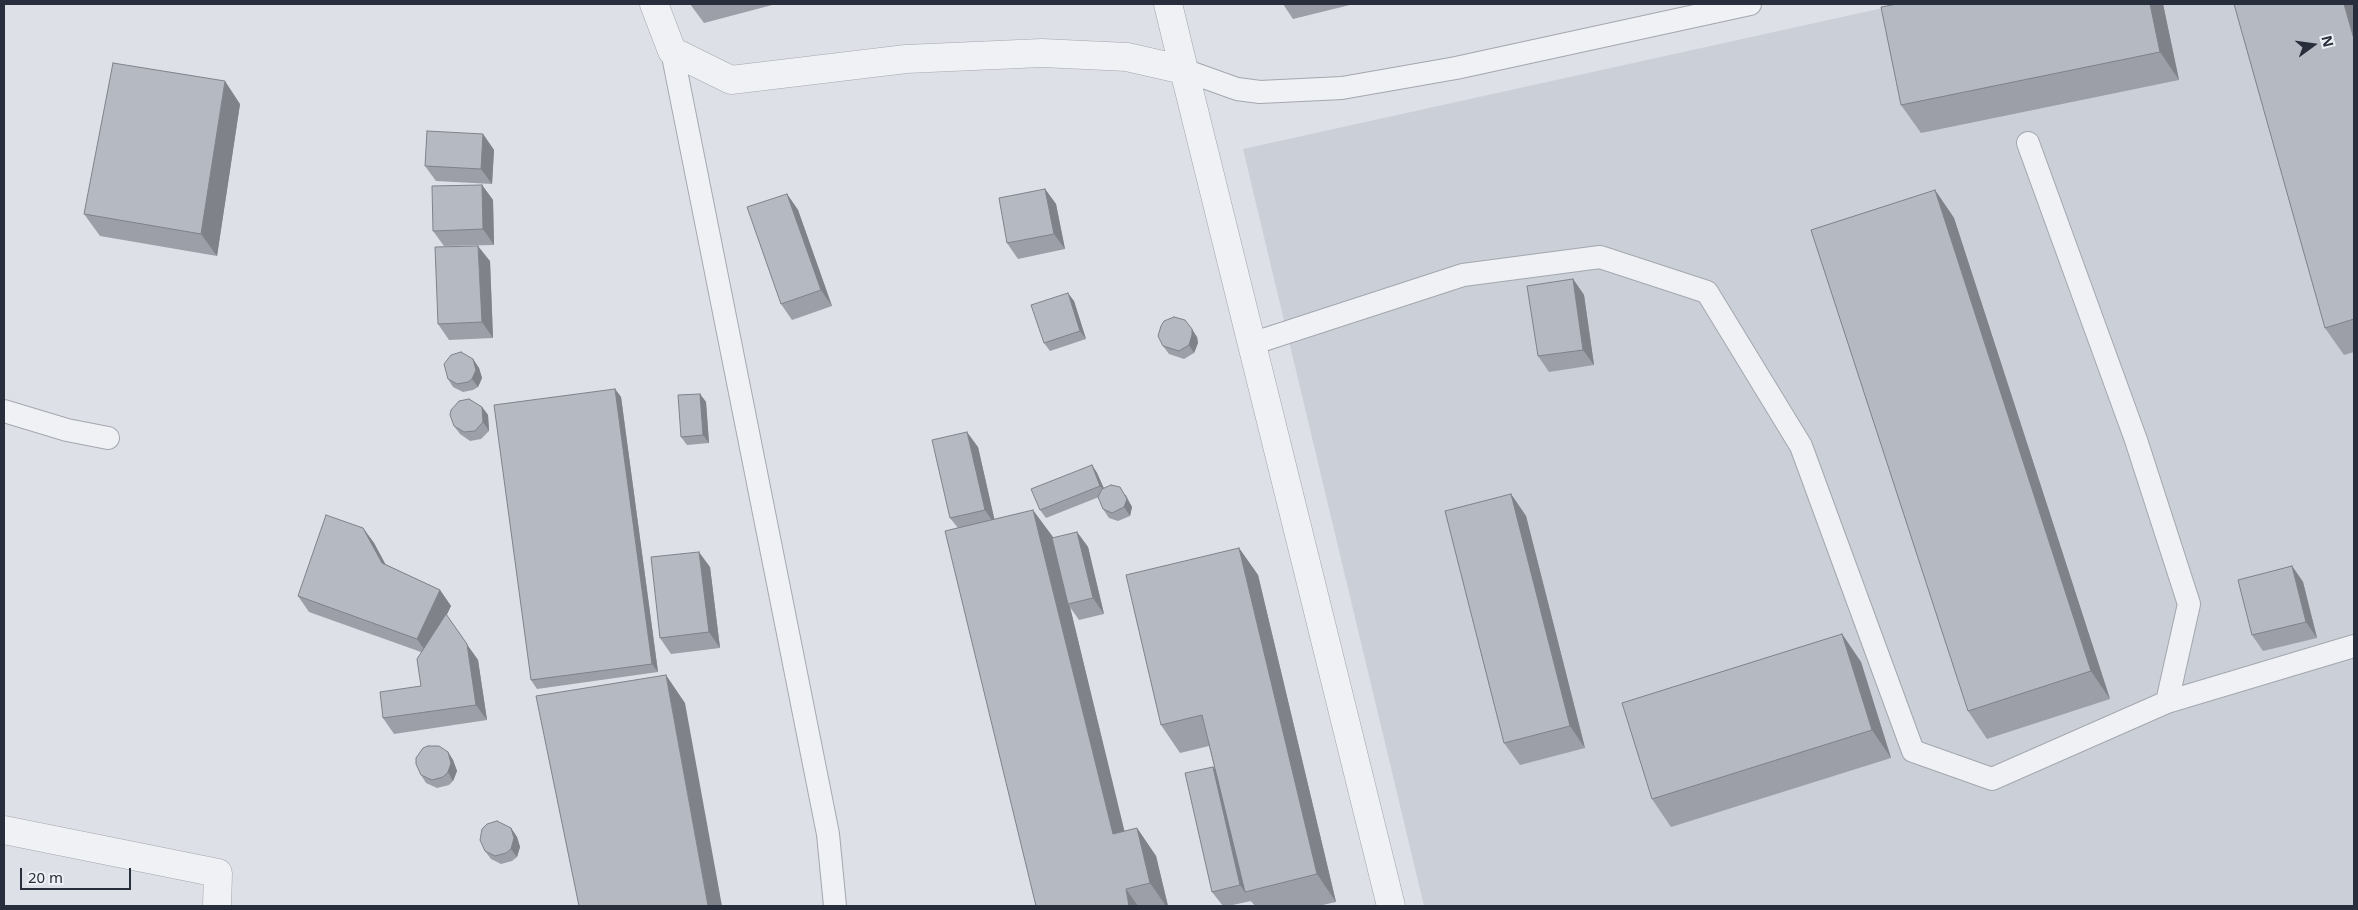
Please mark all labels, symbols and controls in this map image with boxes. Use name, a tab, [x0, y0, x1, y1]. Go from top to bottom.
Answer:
north arrow	[2288, 20, 2338, 70]
text: N	[2317, 33, 2339, 49]
scale bar	[22, 858, 134, 890]
text: 20 m	[28, 867, 63, 887]

